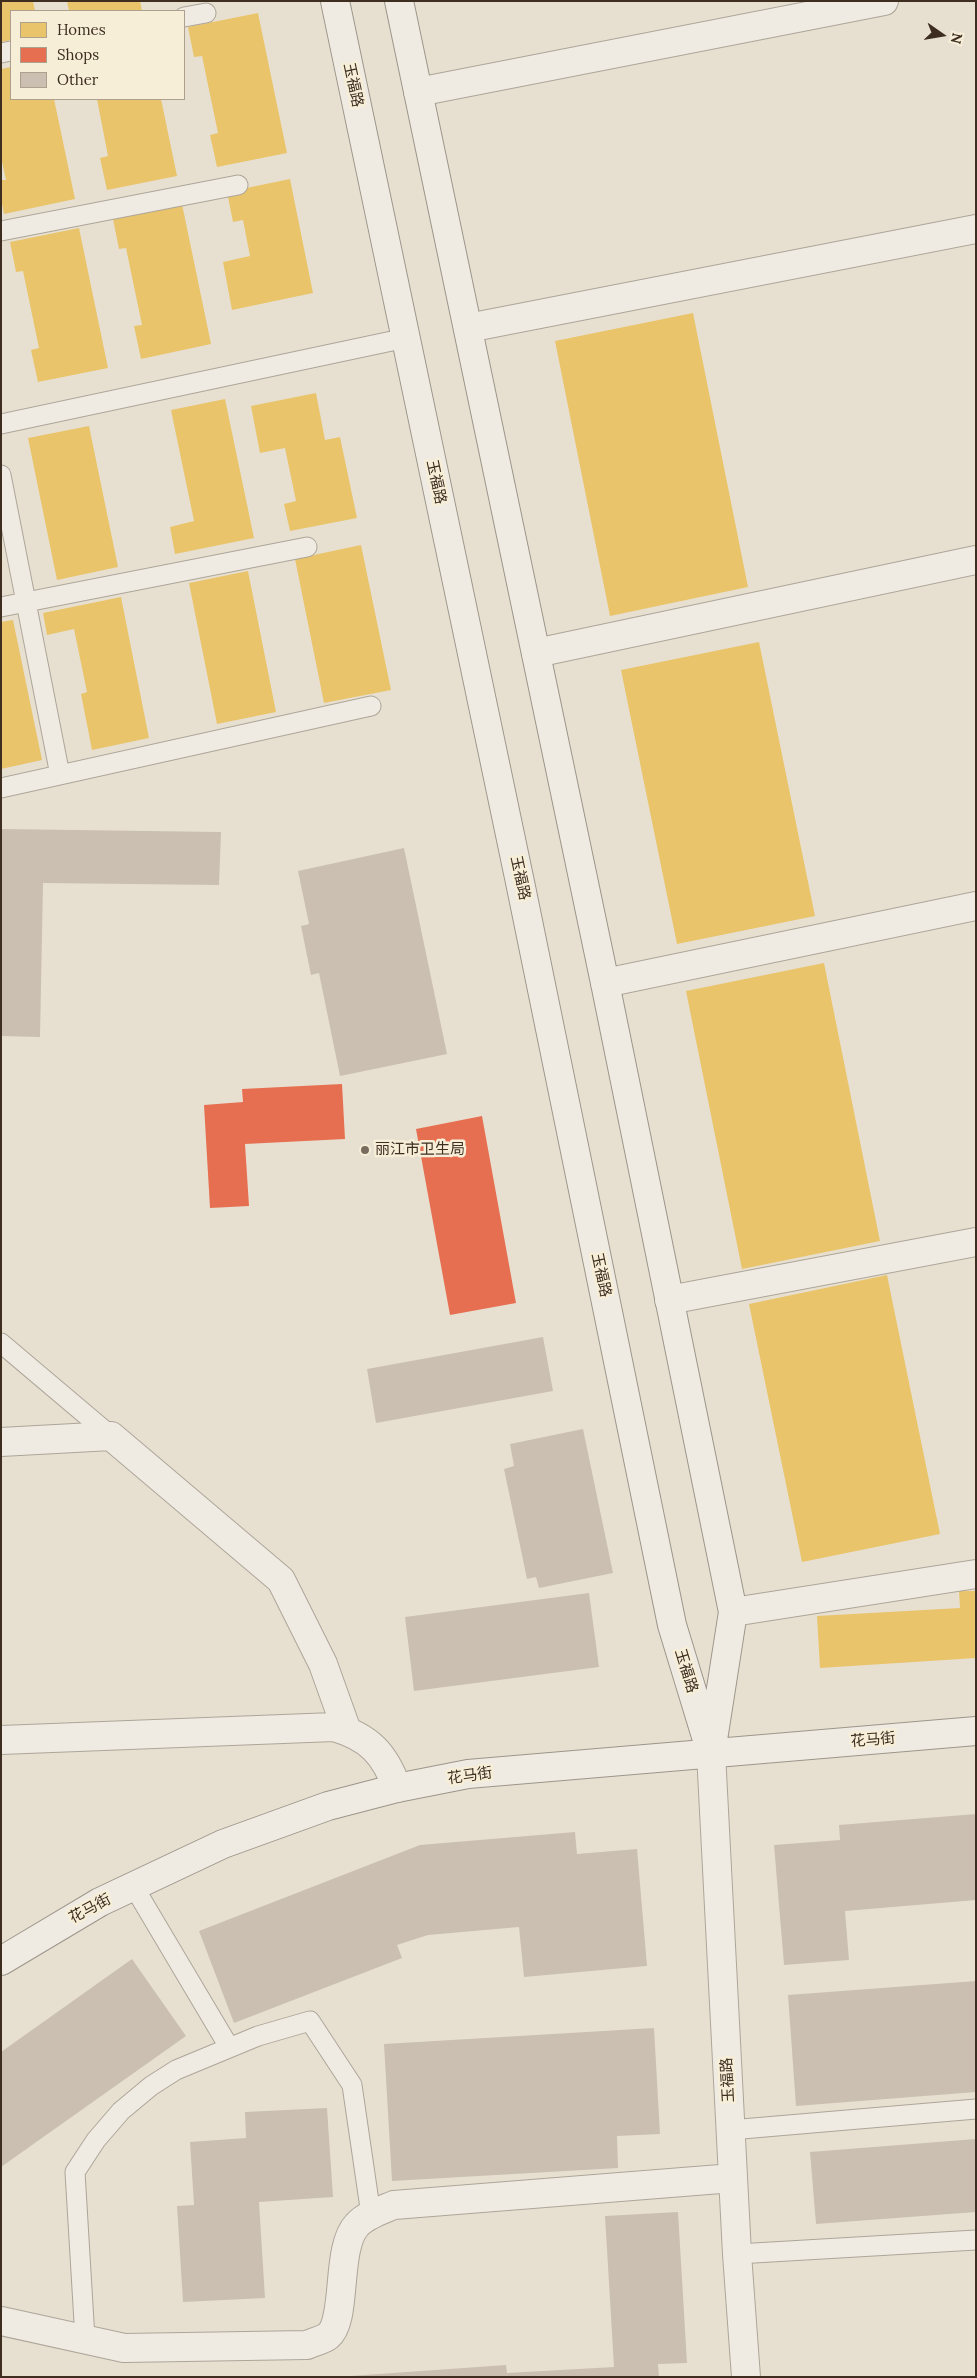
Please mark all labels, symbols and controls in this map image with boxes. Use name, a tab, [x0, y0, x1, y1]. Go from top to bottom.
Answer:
legend	[10, 10, 185, 100]
north arrow	[917, 10, 967, 60]
text: Homes	[57, 20, 106, 39]
text: N	[947, 31, 967, 46]
text: Shops	[57, 45, 99, 64]
street label: 玉福路	[340, 61, 366, 109]
text: Other	[57, 70, 98, 89]
street label: 玉福路	[423, 458, 449, 506]
street label: 玉福路	[507, 854, 533, 902]
place label: 丽江市卫生局	[375, 1141, 465, 1159]
marker: 丽江市卫生局	[359, 1144, 371, 1156]
street label: 玉福路	[588, 1251, 614, 1299]
street label: 玉福路	[671, 1647, 701, 1695]
street label: 花马街	[850, 1729, 896, 1751]
street label: 花马街	[446, 1764, 494, 1788]
street label: 花马街	[66, 1890, 114, 1928]
street label: 玉福路	[718, 2057, 738, 2103]

